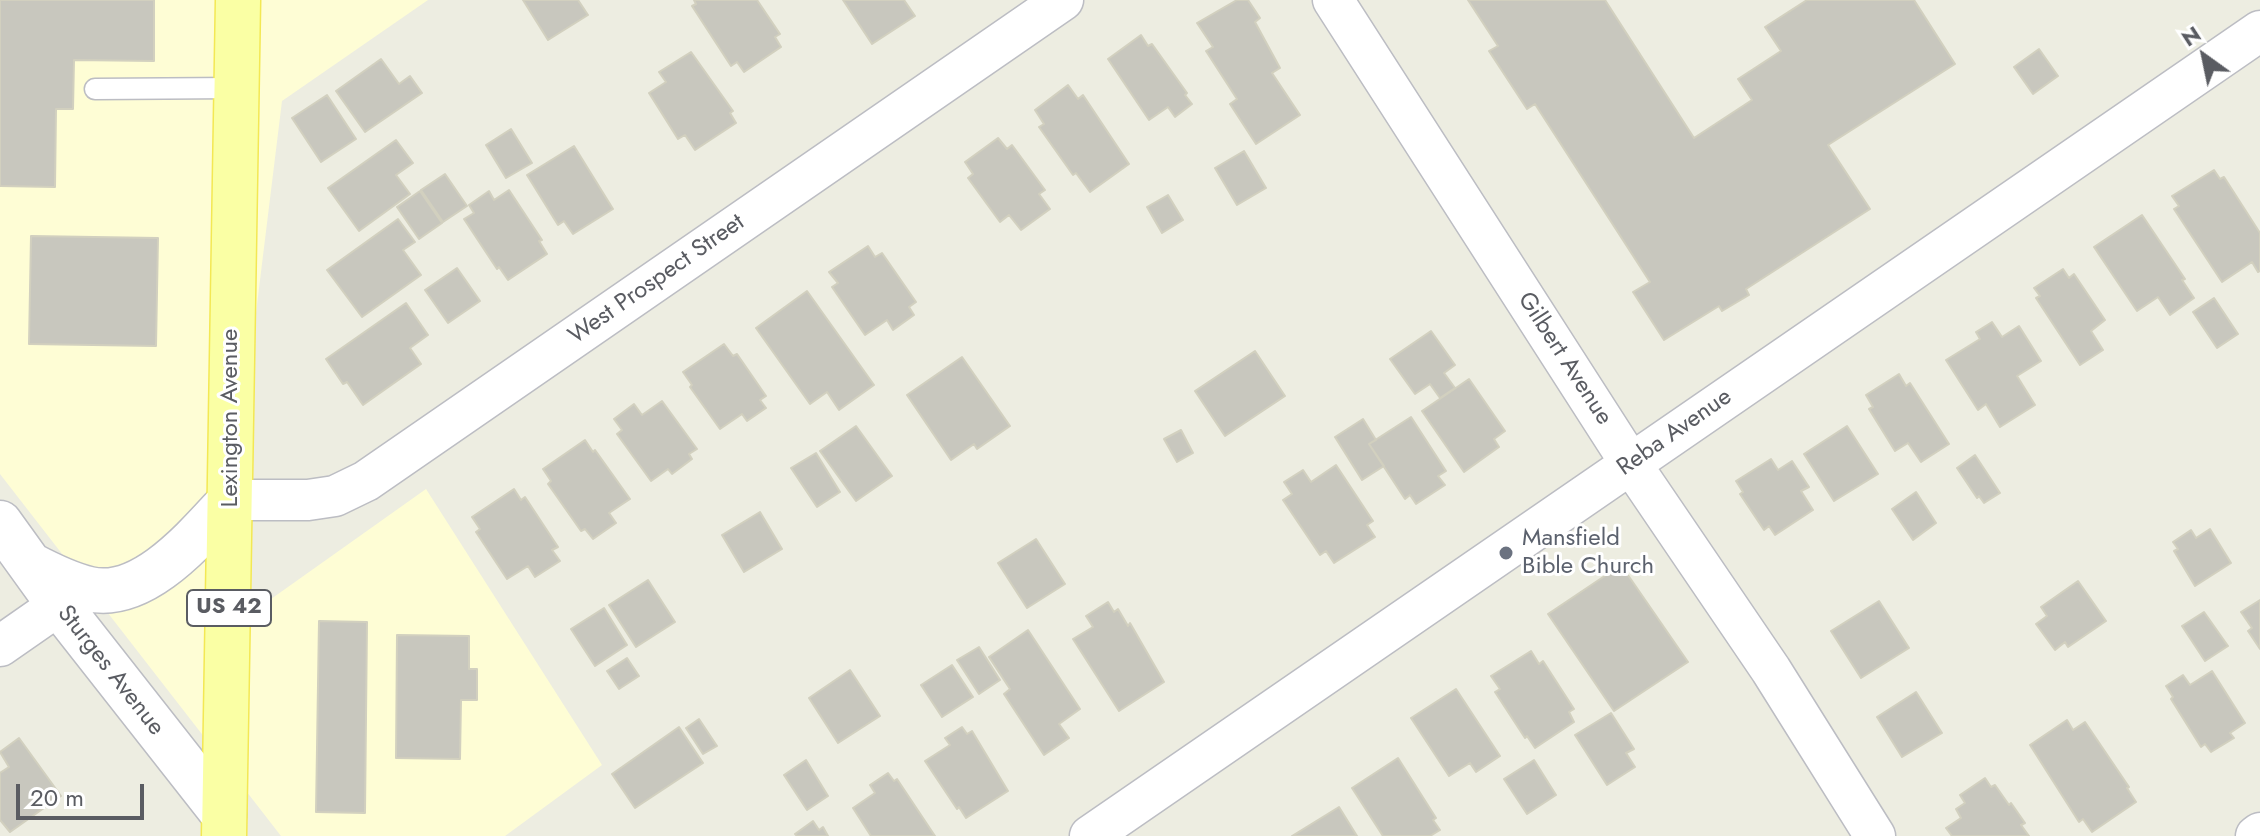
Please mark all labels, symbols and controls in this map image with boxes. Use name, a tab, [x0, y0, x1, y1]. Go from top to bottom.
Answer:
north arrow	[2164, 16, 2244, 96]
text: N	[2175, 18, 2207, 54]
street label: West Prospect Street	[564, 209, 750, 351]
street label: Gilbert Avenue	[1510, 287, 1618, 431]
street label: Lexington Avenue	[217, 329, 245, 507]
street label: Reba Avenue	[1612, 383, 1738, 483]
place label: Mansfield Bible Church	[1522, 525, 1654, 581]
marker: Mansfield Bible Church	[1497, 544, 1515, 562]
road number: US 42	[187, 590, 271, 626]
street label: Sturges Avenue	[50, 600, 170, 742]
scale bar	[20, 768, 148, 818]
text: 20 m	[30, 780, 84, 815]

